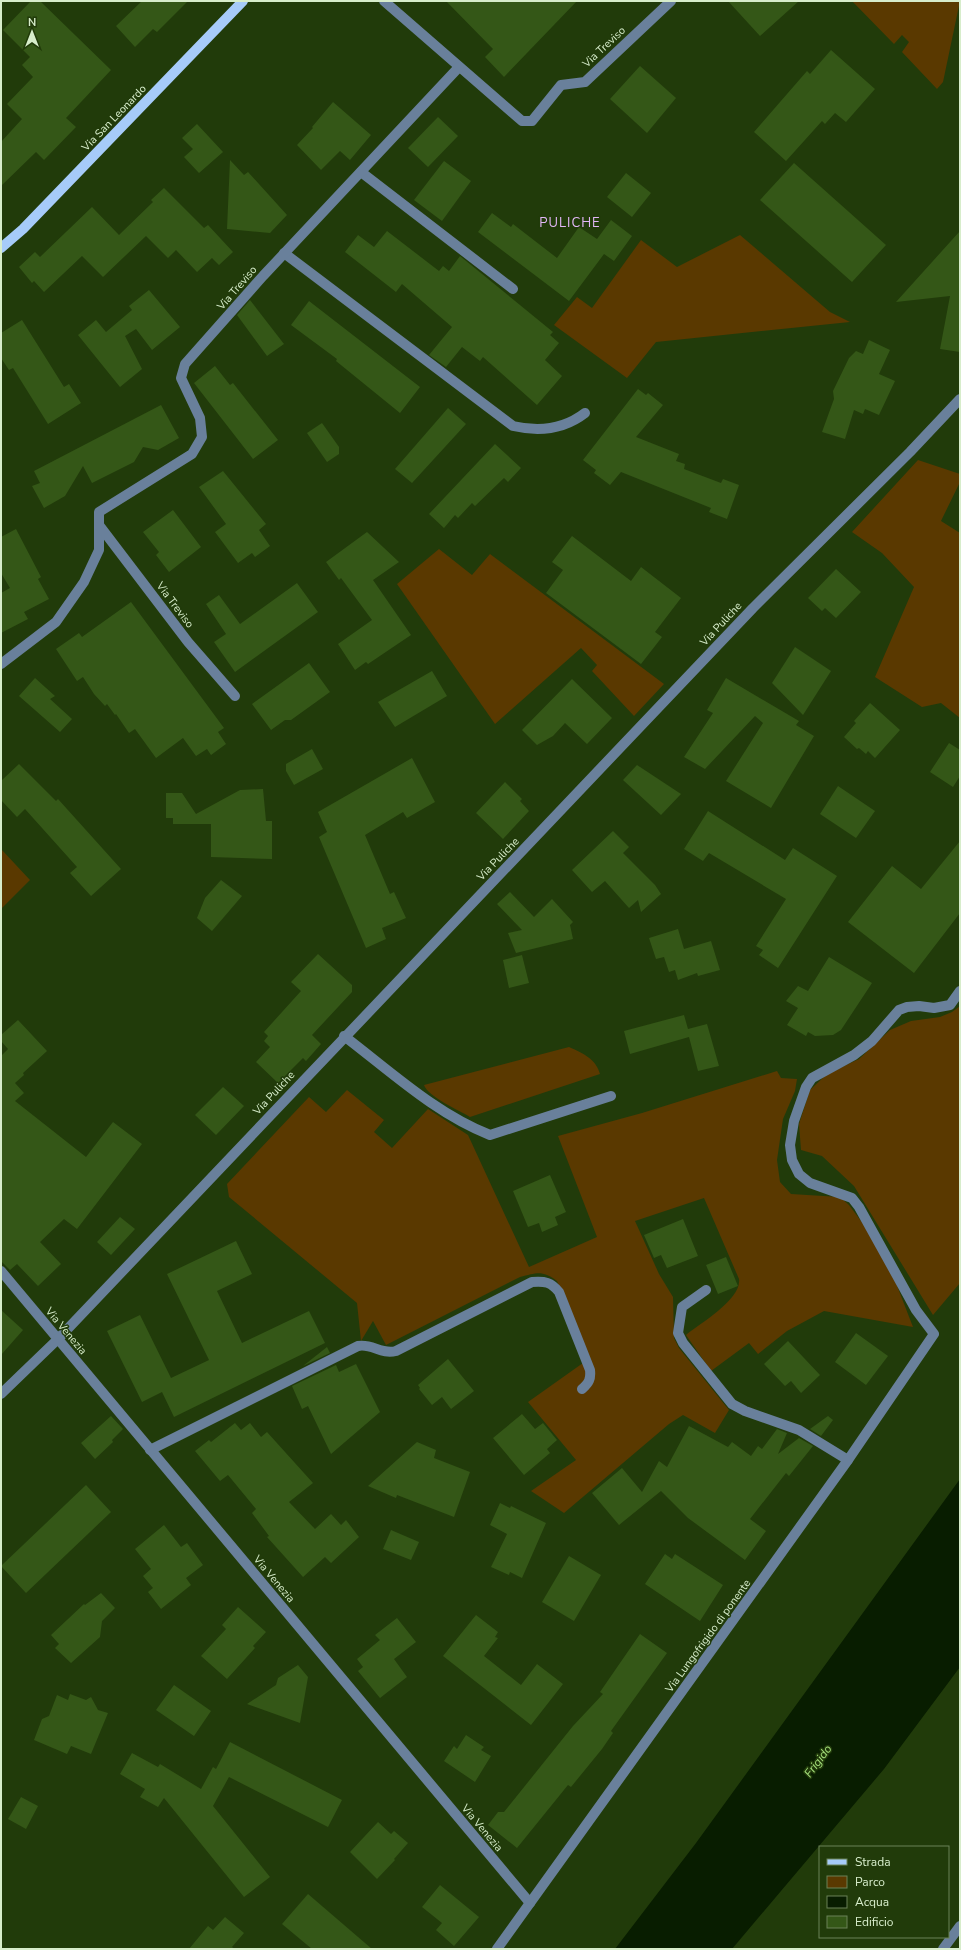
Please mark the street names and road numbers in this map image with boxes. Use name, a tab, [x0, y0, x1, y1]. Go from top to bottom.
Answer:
street label: Via Treviso	[578, 23, 629, 72]
street label: Via San Leonardo	[78, 82, 150, 155]
street label: Via Treviso	[213, 263, 260, 314]
street label: Via Treviso	[152, 578, 197, 631]
street label: Via Puliche	[696, 599, 745, 650]
street label: Via Puliche	[473, 834, 523, 885]
street label: Via Puliche	[249, 1068, 298, 1119]
street label: Via Venezia	[41, 1304, 90, 1358]
street label: Via Venezia	[249, 1552, 298, 1606]
street label: Via Lungofrigido di ponente	[661, 1576, 754, 1696]
street label: Via Venezia	[457, 1801, 506, 1855]

